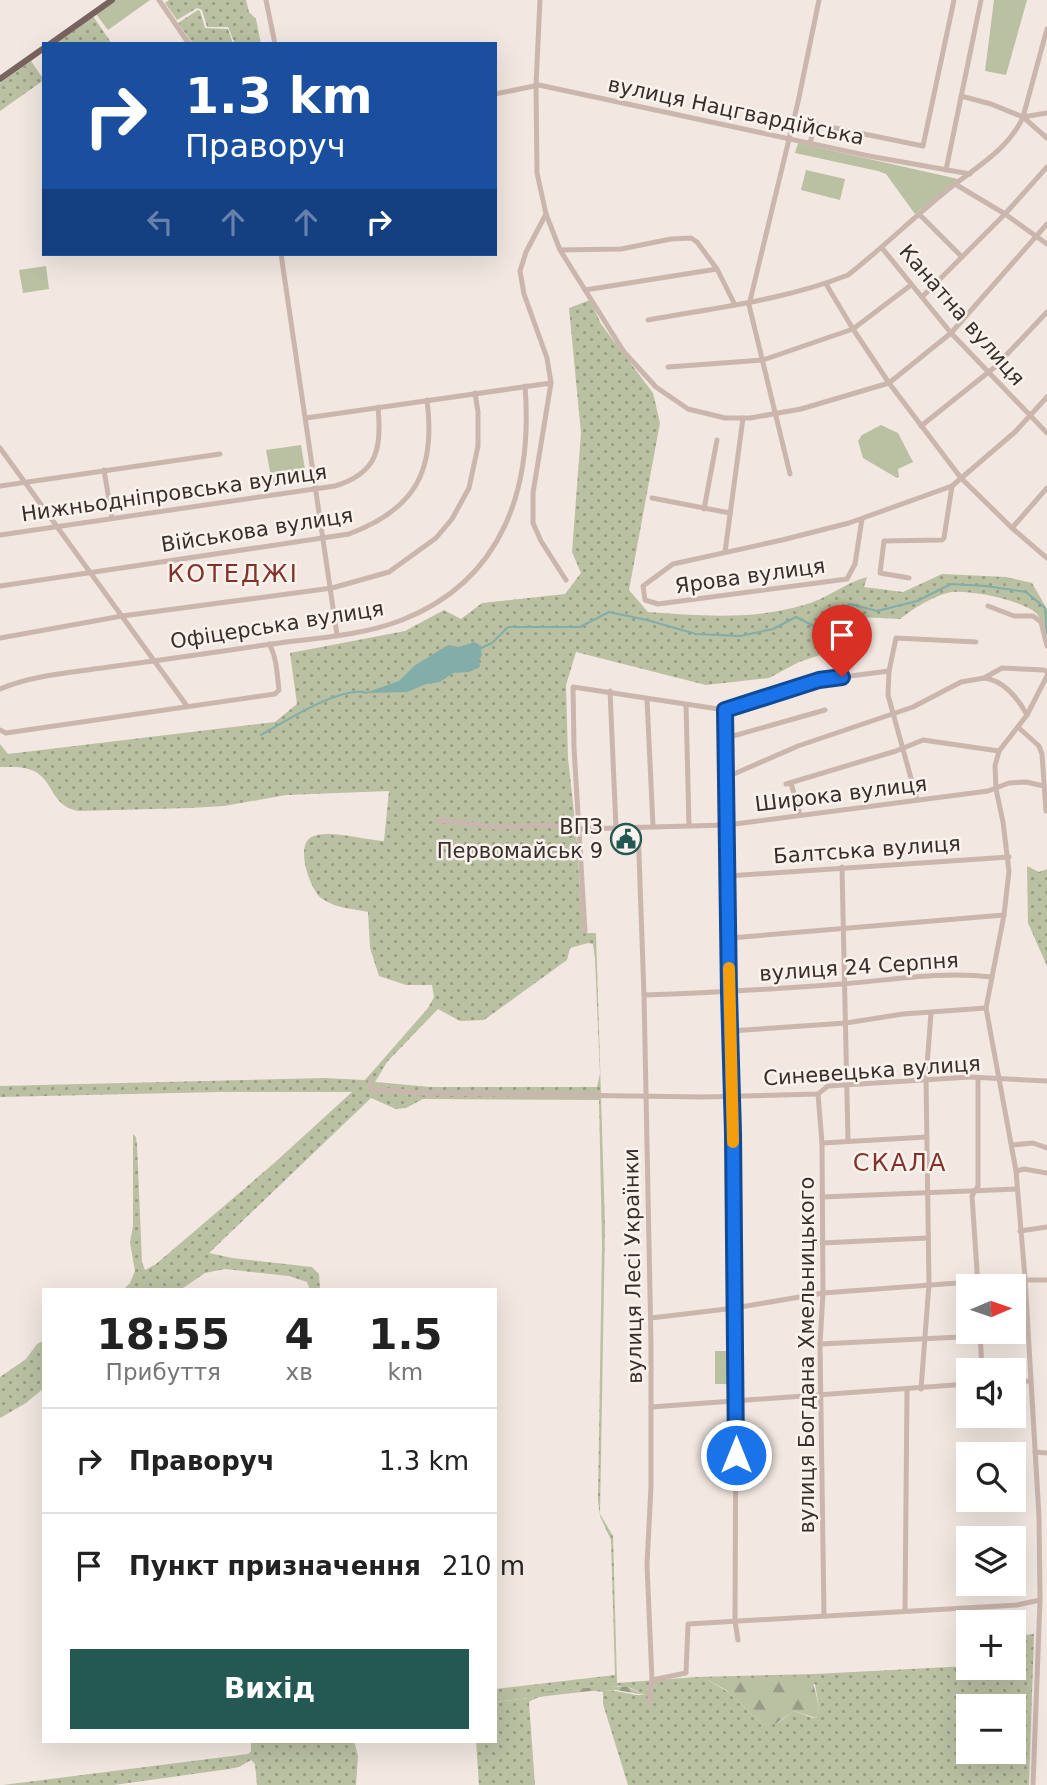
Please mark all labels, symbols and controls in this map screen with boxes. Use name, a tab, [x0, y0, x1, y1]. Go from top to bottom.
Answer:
text: 1.3 km	[185, 68, 373, 125]
icon: right	[70, 70, 161, 161]
street label: вулиця Нацгвардійська	[606, 72, 866, 150]
text: Праворуч	[185, 127, 346, 165]
icon: left	[141, 203, 179, 241]
icon: ahead	[214, 203, 252, 241]
icon: ahead	[287, 203, 325, 241]
icon: right	[360, 203, 398, 241]
street label: Канатна вулиця	[894, 240, 1030, 390]
street label: Нижньодніпровська вулиця	[20, 460, 328, 526]
street label: Військова вулиця	[159, 503, 355, 557]
street label: Ярова вулиця	[673, 554, 827, 598]
district label: КОТЕДЖІ	[167, 560, 299, 588]
street label: Офіцерська вулиця	[169, 596, 385, 654]
pin	[812, 605, 872, 677]
icon: arrive	[823, 616, 861, 654]
street label: Широка вулиця	[754, 772, 928, 816]
place label: ВПЗ Первомайськ 9	[437, 815, 603, 863]
public building icon: ВПЗ Первомайськ 9	[609, 822, 643, 856]
street label: Балтська вулиця	[772, 831, 962, 869]
street label: вулиця 24 Серпня	[758, 948, 960, 986]
street label: Синевецька вулиця	[762, 1051, 982, 1091]
street label: вулиця Лесі Українки	[619, 1148, 647, 1384]
district label: СКАЛА	[853, 1149, 947, 1177]
street label: вулиця Богдана Хмельницького	[795, 1177, 819, 1533]
north arrow	[956, 1274, 1026, 1344]
map controls	[956, 1274, 1026, 1764]
text: 18:55	[96, 1310, 230, 1359]
text: 4	[285, 1310, 314, 1359]
text: 1.5	[368, 1310, 443, 1359]
button: sound	[956, 1358, 1026, 1428]
text: Прибуття	[106, 1359, 221, 1385]
text: хв	[286, 1359, 313, 1385]
text: km	[387, 1359, 423, 1385]
position arrow	[699, 1418, 773, 1492]
icon: right	[70, 1442, 108, 1480]
button: search	[956, 1442, 1026, 1512]
text: Праворуч	[129, 1446, 275, 1476]
text: 1.3 km	[379, 1446, 469, 1476]
button: layers	[956, 1526, 1026, 1596]
icon: arrive	[70, 1547, 108, 1585]
text: Пункт призначення	[129, 1551, 421, 1581]
text: 210 m	[442, 1551, 525, 1581]
button: +	[956, 1610, 1026, 1680]
button: Вихід	[70, 1649, 469, 1729]
button: −	[956, 1694, 1026, 1764]

